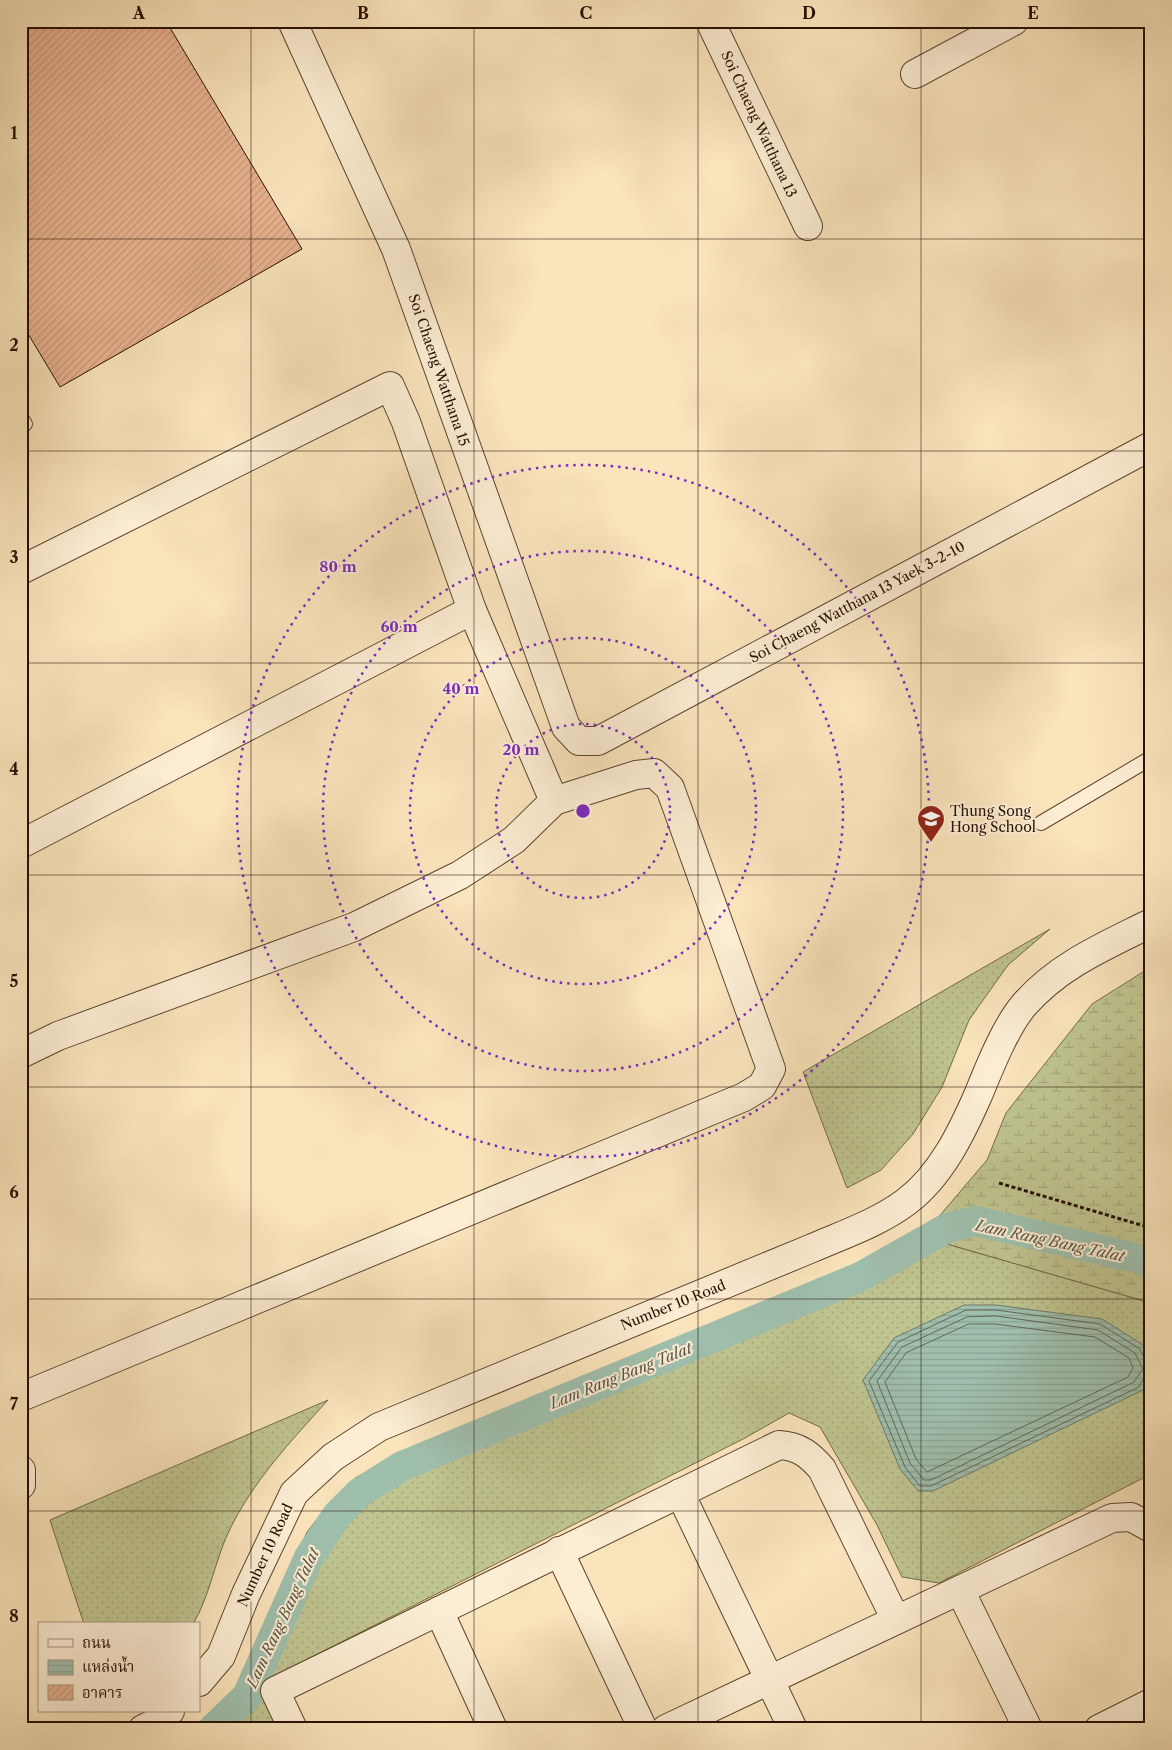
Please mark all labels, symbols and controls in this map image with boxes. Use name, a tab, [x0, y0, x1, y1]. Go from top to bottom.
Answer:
text: A	[132, 3, 146, 23]
text: B	[357, 3, 369, 23]
text: C	[580, 3, 592, 23]
text: D	[802, 3, 816, 23]
text: E	[1027, 3, 1039, 23]
street label: Soi Chaeng Watthana 13	[717, 48, 801, 200]
text: 1	[10, 123, 18, 143]
street label: Soi Chaeng Watthana 15	[404, 292, 474, 448]
text: 2	[9, 335, 19, 355]
street label: Soi Chaeng Watthana 13 Yaek 3-2-10	[746, 537, 968, 667]
text: 3	[9, 547, 19, 567]
text: 80 m	[319, 557, 357, 576]
text: 60 m	[380, 617, 418, 636]
text: 40 m	[442, 679, 480, 698]
text: 20 m	[502, 740, 540, 759]
text: 4	[9, 759, 19, 779]
centre of rings	[574, 802, 592, 820]
place label: Thung Song Hong School	[950, 802, 1036, 836]
school or university icon: Thung Song Hong School	[916, 804, 946, 843]
text: 5	[10, 971, 19, 991]
text: 6	[9, 1182, 19, 1202]
water label: Lam Rang Bang Talat	[973, 1215, 1127, 1266]
street label: Number 10 Road	[618, 1276, 729, 1334]
water label: Lam Rang Bang Talat	[546, 1338, 695, 1413]
text: 7	[10, 1394, 19, 1414]
street label: Number 10 Road	[233, 1500, 297, 1609]
water label: Lam Rang Bang Talat	[241, 1544, 324, 1692]
text: 8	[9, 1606, 19, 1626]
legend	[38, 1622, 200, 1712]
text: ถนน	[82, 1633, 111, 1652]
text: แหล่งน้ำ	[82, 1656, 134, 1676]
text: อาคาร	[82, 1683, 122, 1702]

